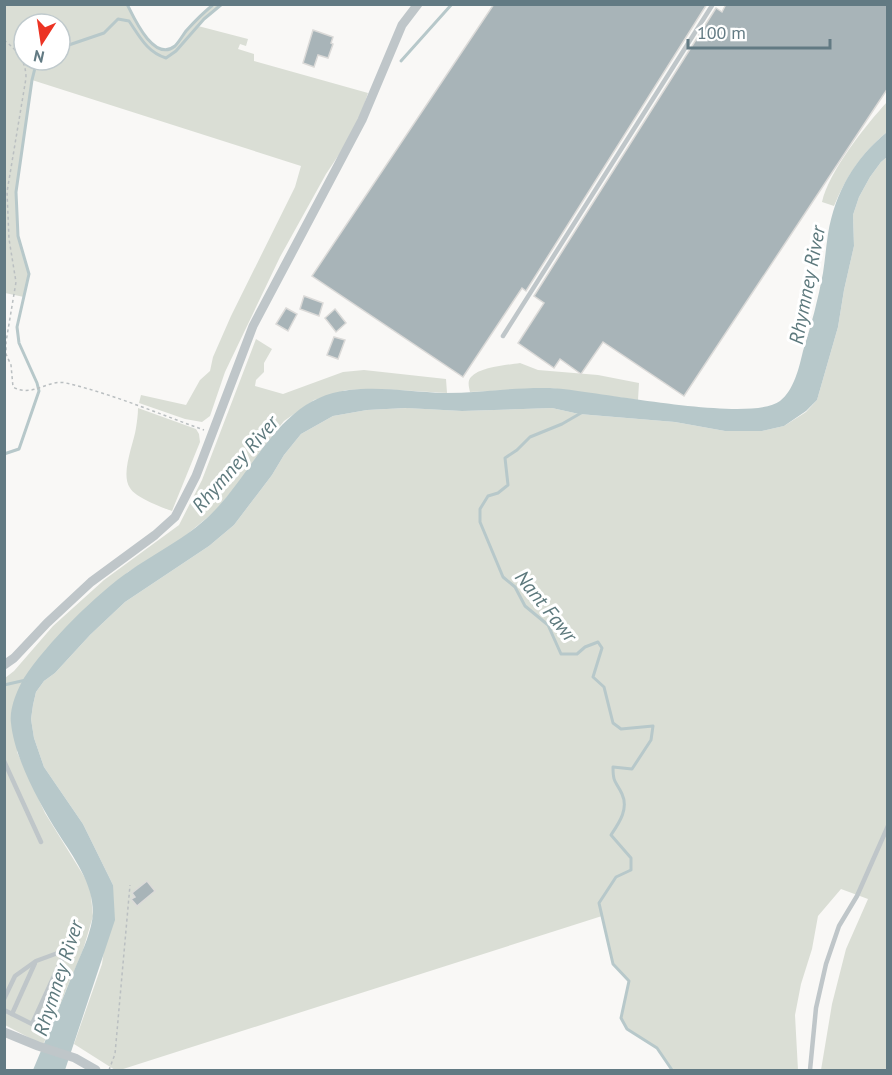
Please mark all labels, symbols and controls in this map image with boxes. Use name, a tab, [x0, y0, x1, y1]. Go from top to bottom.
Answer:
north arrow	[12, 12, 72, 72]
scale bar	[688, 12, 830, 50]
text: 100 m	[697, 21, 746, 44]
text: N	[32, 46, 46, 68]
water label: Rhymney River	[783, 222, 831, 346]
water label: Rhymney River	[186, 409, 285, 518]
water label: Nant Fawr	[509, 565, 584, 648]
water label: Rhymney River	[27, 916, 89, 1039]

